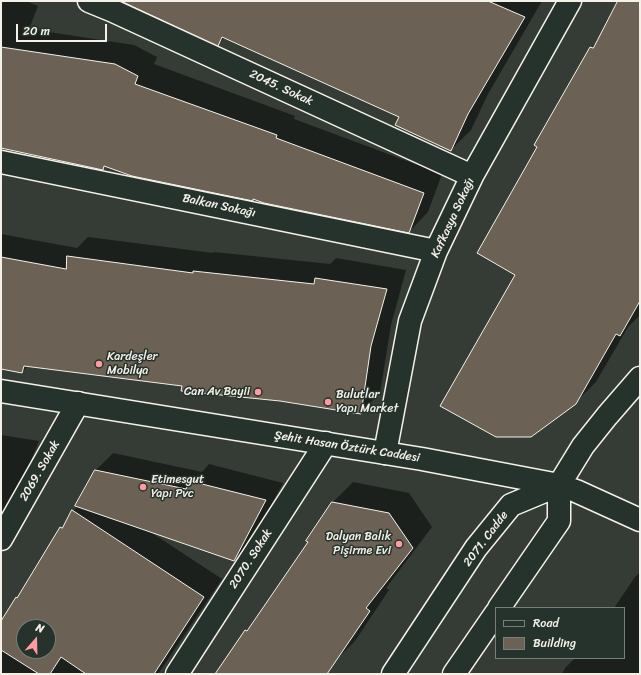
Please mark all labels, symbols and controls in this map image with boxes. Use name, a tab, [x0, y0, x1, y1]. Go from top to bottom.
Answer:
scale bar	[18, 16, 109, 42]
text: 20 m	[23, 20, 50, 42]
street label: 2045. Sokak	[247, 67, 315, 109]
street label: Kafkasya Sokağı	[428, 176, 478, 260]
street label: Balkan Sokağı	[181, 191, 257, 221]
place label: Kardeşler Mobilya	[107, 350, 157, 378]
marker: Kardeşler Mobilya	[94, 359, 104, 369]
place label: Can Av Bayii	[184, 385, 250, 399]
marker: Can Av Bayii	[253, 387, 263, 397]
place label: Bulutlar Yapı Market	[336, 388, 398, 416]
marker: Bulutlar Yapı Market	[323, 397, 333, 407]
street label: Şehit Hasan Öztürk Caddesi	[273, 428, 421, 466]
street label: 2069. Sokak	[17, 438, 63, 504]
place label: Etimesgut Yapı Pvc	[151, 473, 204, 501]
marker: Etimesgut Yapı Pvc	[138, 482, 148, 492]
street label: 2071. Cadde	[461, 508, 511, 570]
street label: 2070. Sokak	[226, 527, 276, 591]
place label: Dalyan Balık Pişirme Evi	[326, 530, 391, 558]
marker: Dalyan Balık Pişirme Evi	[394, 539, 404, 549]
legend	[495, 607, 625, 659]
text: Road	[533, 612, 559, 634]
text: N	[33, 618, 47, 638]
north arrow	[16, 619, 56, 659]
text: Building	[533, 632, 576, 654]

